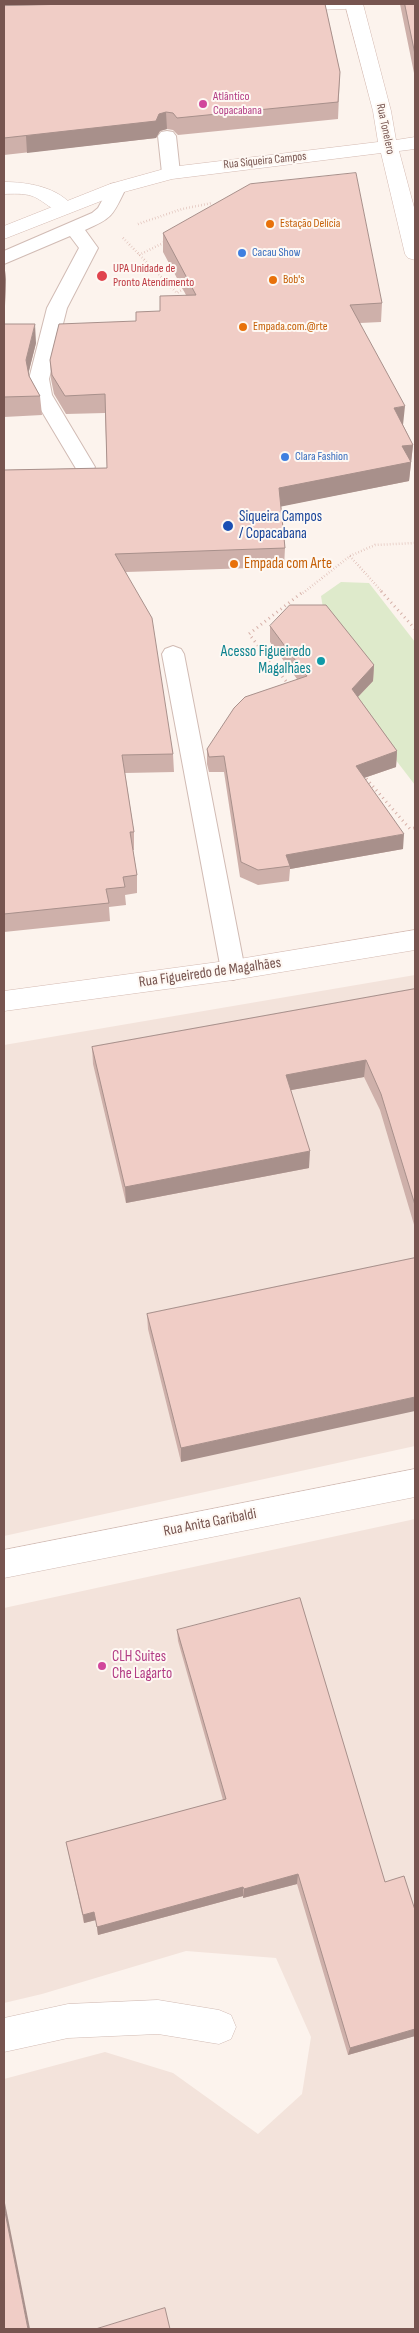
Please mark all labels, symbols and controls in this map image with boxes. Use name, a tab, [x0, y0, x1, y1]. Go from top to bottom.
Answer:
place label: Atlântico Copacabana	[213, 90, 262, 118]
marker: Atlântico Copacabana	[197, 98, 209, 110]
street label: Rua Tonelero	[373, 102, 397, 156]
street label: Rua Siqueira Campos	[223, 149, 307, 173]
place label: Estação Delícia	[280, 217, 340, 231]
marker: Estação Delícia	[264, 218, 276, 230]
place label: Cacau Show	[252, 246, 300, 260]
marker: Cacau Show	[236, 247, 248, 259]
place label: UPA Unidade de Pronto Atendimento	[113, 262, 194, 290]
marker: UPA Unidade de Pronto Atendimento	[95, 269, 109, 283]
place label: Bob's	[283, 273, 304, 287]
marker: Bob's	[267, 274, 279, 286]
place label: Empada.com.@rte	[253, 320, 328, 334]
marker: Empada.com.@rte	[237, 321, 249, 333]
place label: Clara Fashion	[295, 450, 348, 464]
marker: Clara Fashion	[279, 451, 291, 463]
place label: Siqueira Campos / Copacabana	[239, 508, 322, 543]
marker: Siqueira Campos / Copacabana	[221, 519, 235, 533]
place label: Empada com Arte	[244, 555, 332, 573]
marker: Empada com Arte	[228, 558, 240, 570]
place label: Acesso Figueiredo Magalhães	[221, 643, 311, 678]
marker: Acesso Figueiredo Magalhães	[315, 655, 327, 667]
street label: Rua Figueiredo de Magalhães	[138, 954, 282, 992]
street label: Rua Anita Garibaldi	[162, 1505, 258, 1541]
place label: CLH Suites Che Lagarto	[112, 1648, 172, 1683]
marker: CLH Suites Che Lagarto	[96, 1660, 108, 1672]

